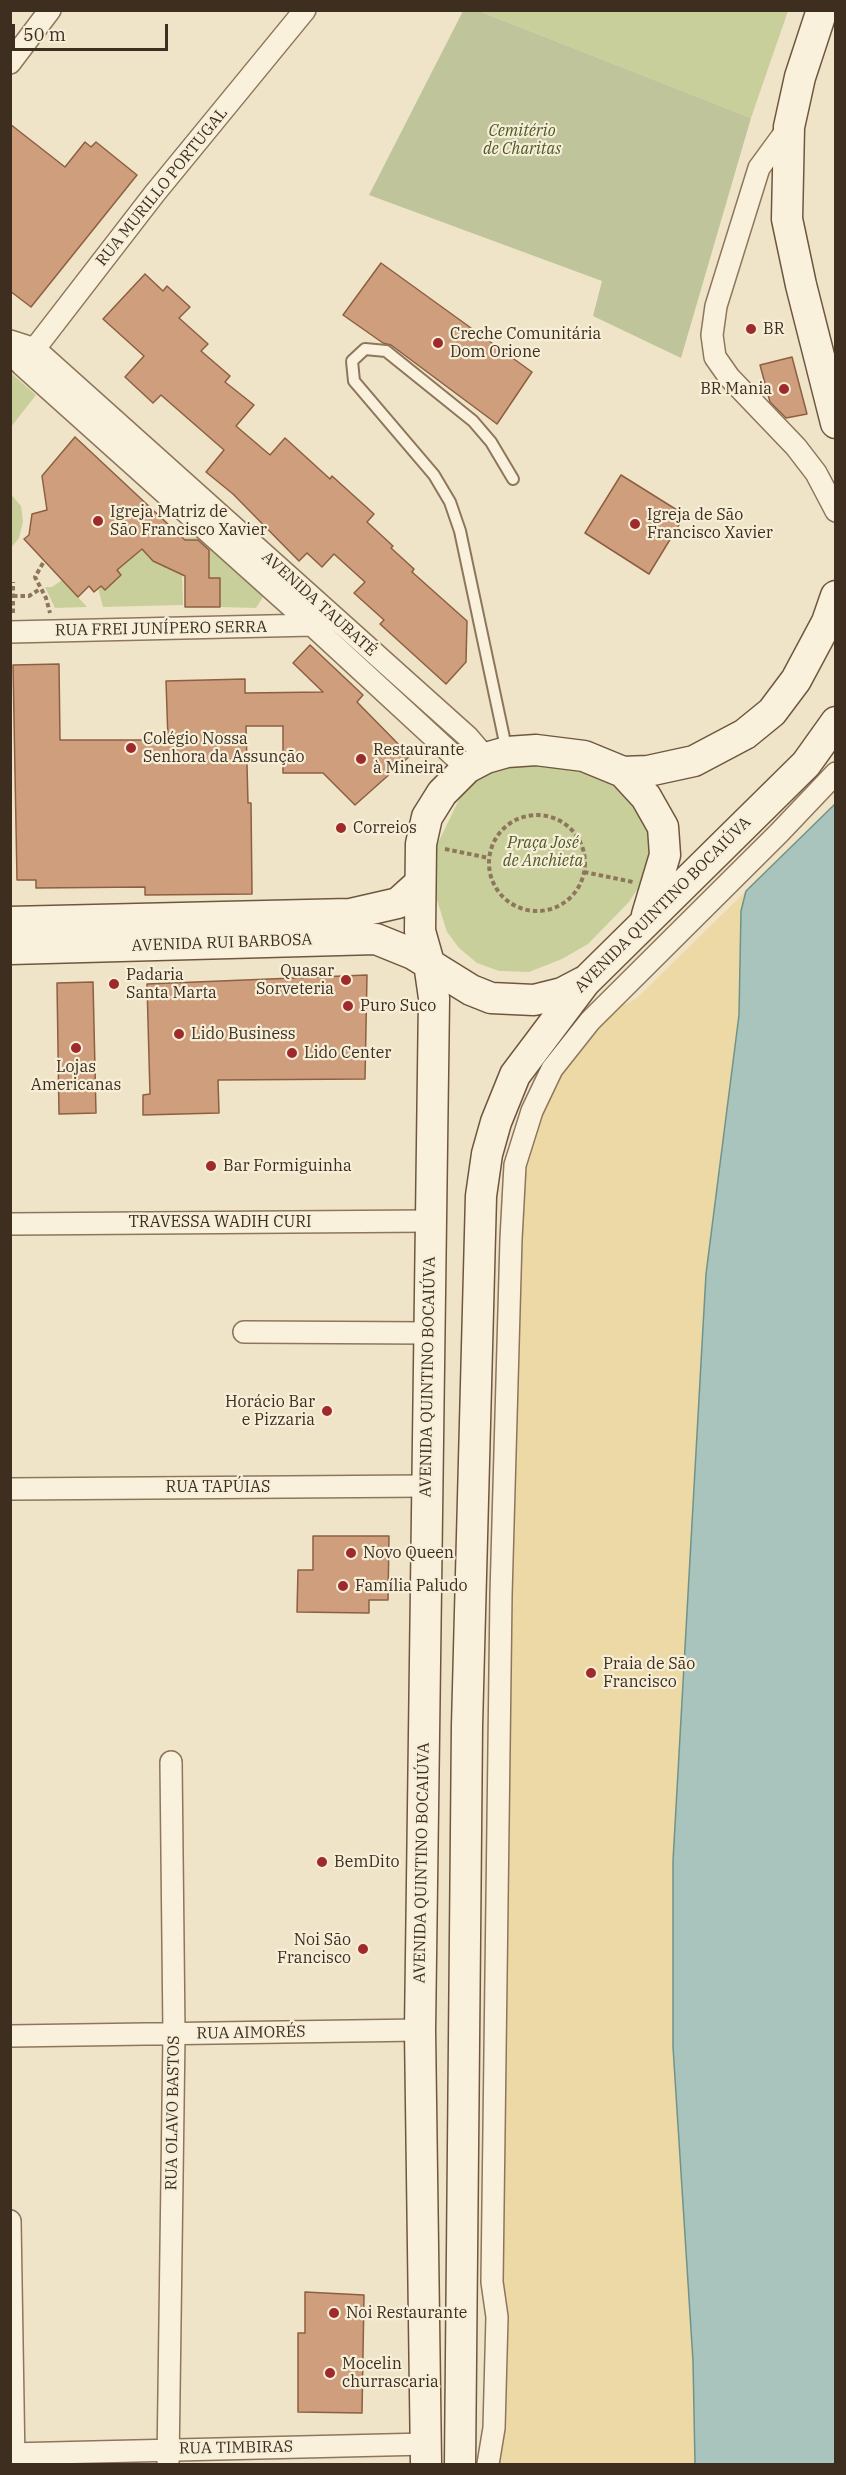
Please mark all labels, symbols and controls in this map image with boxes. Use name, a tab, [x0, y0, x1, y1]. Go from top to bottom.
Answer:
scale bar	[15, 12, 171, 50]
text: 50 m	[23, 23, 66, 46]
street label: RUA MURILLO PORTUGAL	[92, 104, 232, 270]
park label: Cemitério de Charitas	[483, 121, 561, 159]
place label: BR	[763, 319, 784, 339]
marker: BR	[744, 322, 758, 336]
place label: Creche Comunitária Dom Orione	[450, 324, 601, 362]
marker: Creche Comunitária Dom Orione	[431, 336, 445, 350]
place label: BR Mania	[700, 379, 772, 399]
marker: BR Mania	[777, 382, 791, 396]
place label: Igreja Matriz de São Francisco Xavier	[110, 502, 267, 540]
place label: Igreja de São Francisco Xavier	[647, 505, 773, 543]
marker: Igreja Matriz de São Francisco Xavier	[91, 514, 105, 528]
marker: Igreja de São Francisco Xavier	[628, 517, 642, 531]
street label: AVENIDA TAUBATÉ	[258, 547, 380, 661]
street label: RUA FREI JUNÍPERO SERRA	[55, 618, 267, 640]
place label: Colégio Nossa Senhora da Assunção	[143, 729, 305, 767]
place label: Restaurante à Mineira	[373, 740, 464, 778]
marker: Colégio Nossa Senhora da Assunção	[124, 741, 138, 755]
marker: Restaurante à Mineira	[354, 752, 368, 766]
street label: AVENIDA QUINTINO BOCAIÚVA	[571, 813, 755, 997]
place label: Correios	[353, 818, 417, 838]
marker: Correios	[334, 821, 348, 835]
park label: Praça José de Anchieta	[503, 833, 583, 871]
street label: AVENIDA RUI BARBOSA	[131, 930, 313, 956]
place label: Quasar Sorveteria	[256, 961, 334, 999]
place label: Padaria Santa Marta	[126, 965, 217, 1003]
marker: Quasar Sorveteria	[339, 973, 353, 987]
marker: Padaria Santa Marta	[107, 977, 121, 991]
place label: Puro Suco	[360, 996, 436, 1016]
marker: Puro Suco	[341, 999, 355, 1013]
place label: Lido Business	[191, 1024, 296, 1044]
marker: Lido Business	[172, 1027, 186, 1041]
marker: Lojas Americanas	[69, 1041, 83, 1055]
place label: Lido Center	[304, 1043, 391, 1063]
marker: Lido Center	[285, 1046, 299, 1060]
place label: Lojas Americanas	[31, 1057, 121, 1095]
place label: Bar Formiguinha	[223, 1156, 352, 1176]
marker: Bar Formiguinha	[204, 1159, 218, 1173]
street label: TRAVESSA WADIH CURI	[128, 1212, 312, 1232]
street label: AVENIDA QUINTINO BOCAIÚVA	[416, 1256, 440, 1498]
place label: Horácio Bar e Pizzaria	[225, 1392, 315, 1430]
marker: Horácio Bar e Pizzaria	[320, 1404, 334, 1418]
street label: RUA TAPÚIAS	[166, 1477, 270, 1497]
place label: Novo Queen	[363, 1543, 454, 1563]
marker: Novo Queen	[344, 1546, 358, 1560]
place label: Família Paludo	[355, 1576, 468, 1596]
marker: Família Paludo	[336, 1579, 350, 1593]
place label: Praia de São Francisco	[603, 1654, 695, 1692]
marker: Praia de São Francisco	[584, 1666, 598, 1680]
street label: AVENIDA QUINTINO BOCAIÚVA	[410, 1742, 434, 1984]
place label: BemDito	[334, 1852, 400, 1872]
marker: BemDito	[315, 1855, 329, 1869]
place label: Noi São Francisco	[277, 1930, 351, 1968]
marker: Noi São Francisco	[356, 1942, 370, 1956]
street label: RUA AIMORÉS	[196, 2022, 306, 2044]
street label: RUA OLAVO BASTOS	[162, 2035, 184, 2191]
place label: Noi Restaurante	[346, 2303, 467, 2323]
marker: Noi Restaurante	[327, 2306, 341, 2320]
place label: Mocelin churrascaria	[342, 2354, 439, 2392]
marker: Mocelin churrascaria	[323, 2366, 337, 2380]
street label: RUA TIMBIRAS	[179, 2437, 293, 2459]

